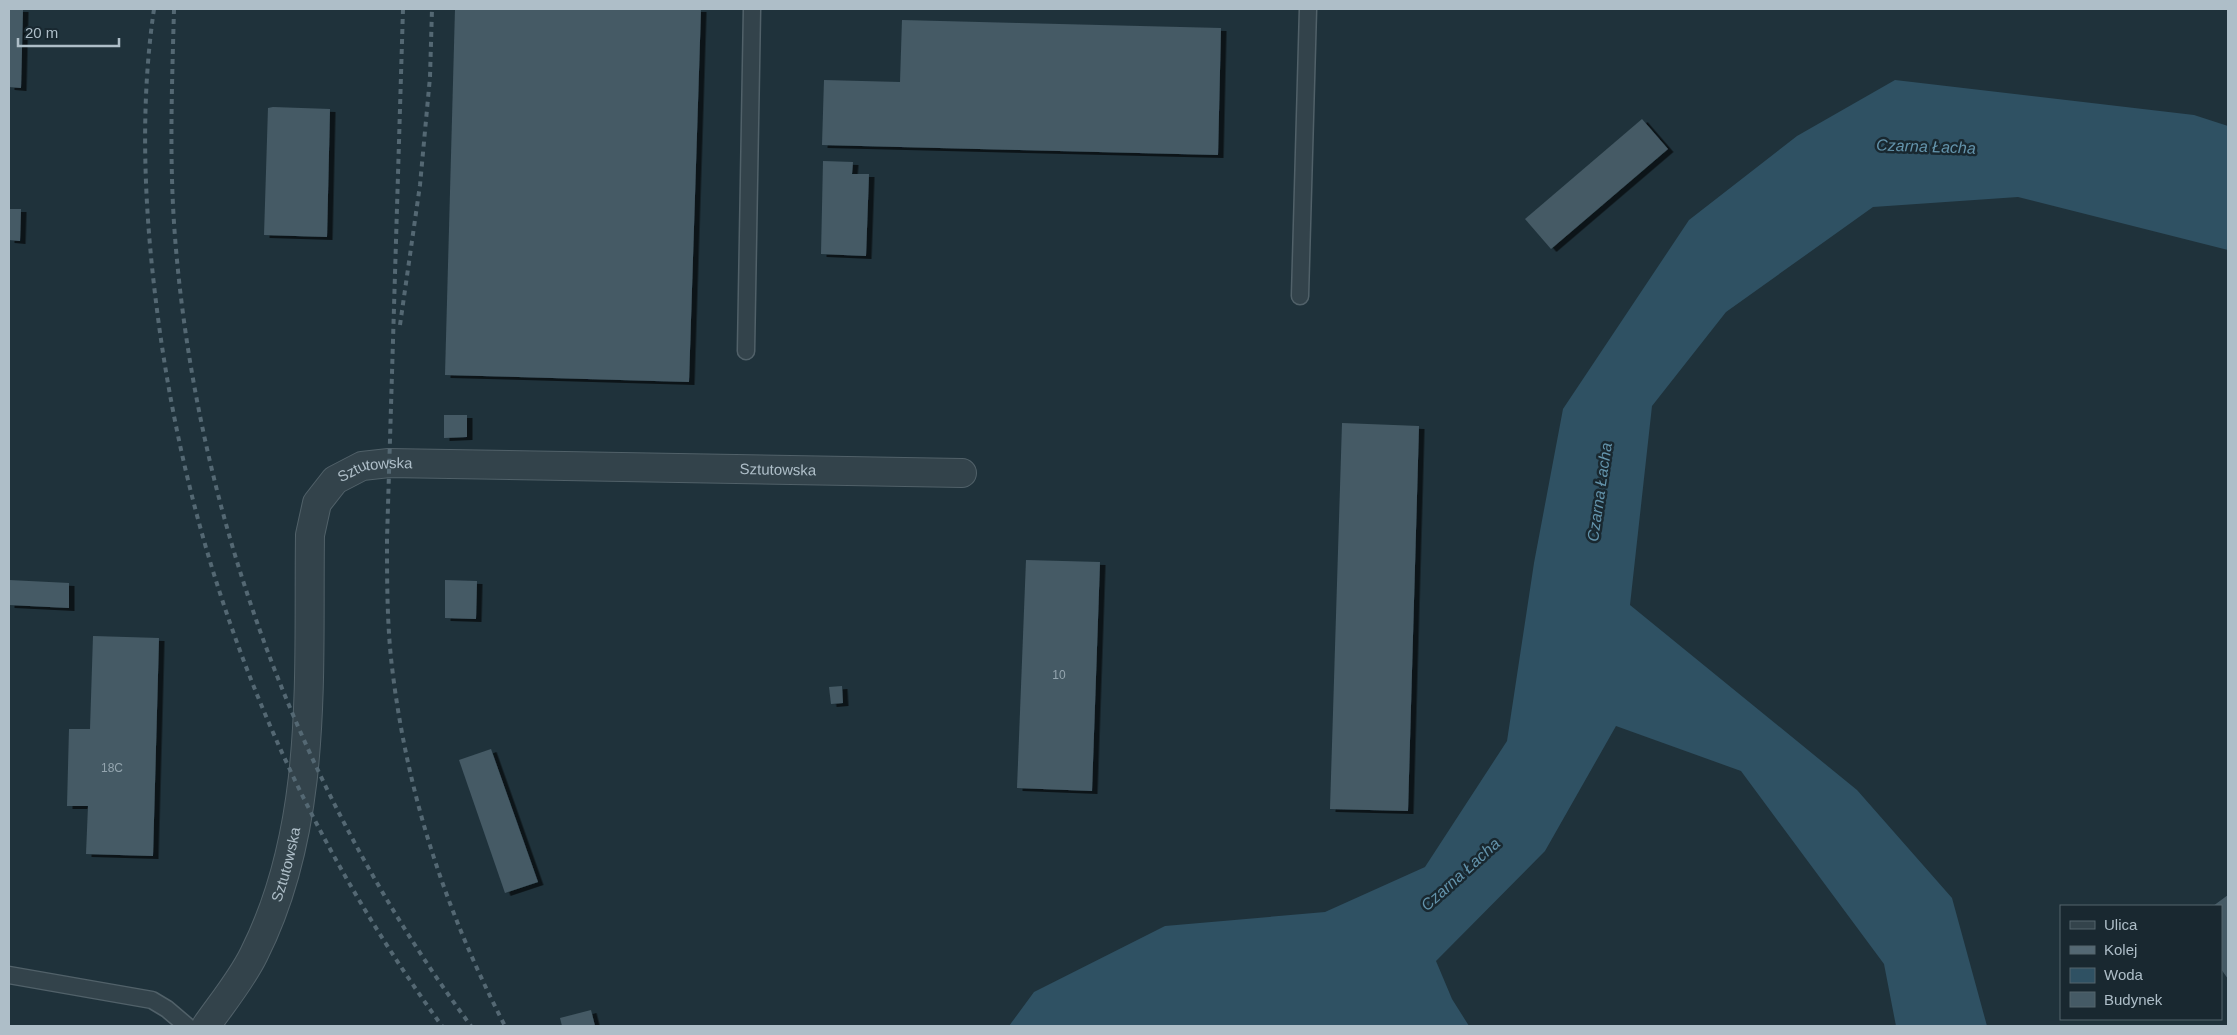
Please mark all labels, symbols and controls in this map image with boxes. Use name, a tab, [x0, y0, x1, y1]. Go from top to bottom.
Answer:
scale bar	[18, 15, 119, 47]
text: 20 m	[25, 24, 58, 41]
water label: Czarna Łacha	[1876, 136, 1976, 157]
water label: Czarna Łacha	[1584, 441, 1615, 543]
street label: Sztutowska	[335, 454, 413, 485]
street label: Sztutowska	[739, 460, 817, 478]
house number: 10	[1052, 668, 1066, 682]
house number: 18C	[101, 761, 123, 775]
street label: Sztutowska	[268, 825, 303, 904]
water label: Czarna Łacha	[1418, 835, 1503, 914]
legend	[2060, 905, 2222, 1020]
text: Ulica	[2104, 916, 2138, 933]
text: Kolej	[2104, 941, 2137, 958]
text: Woda	[2104, 966, 2144, 983]
text: Budynek	[2104, 991, 2163, 1008]

